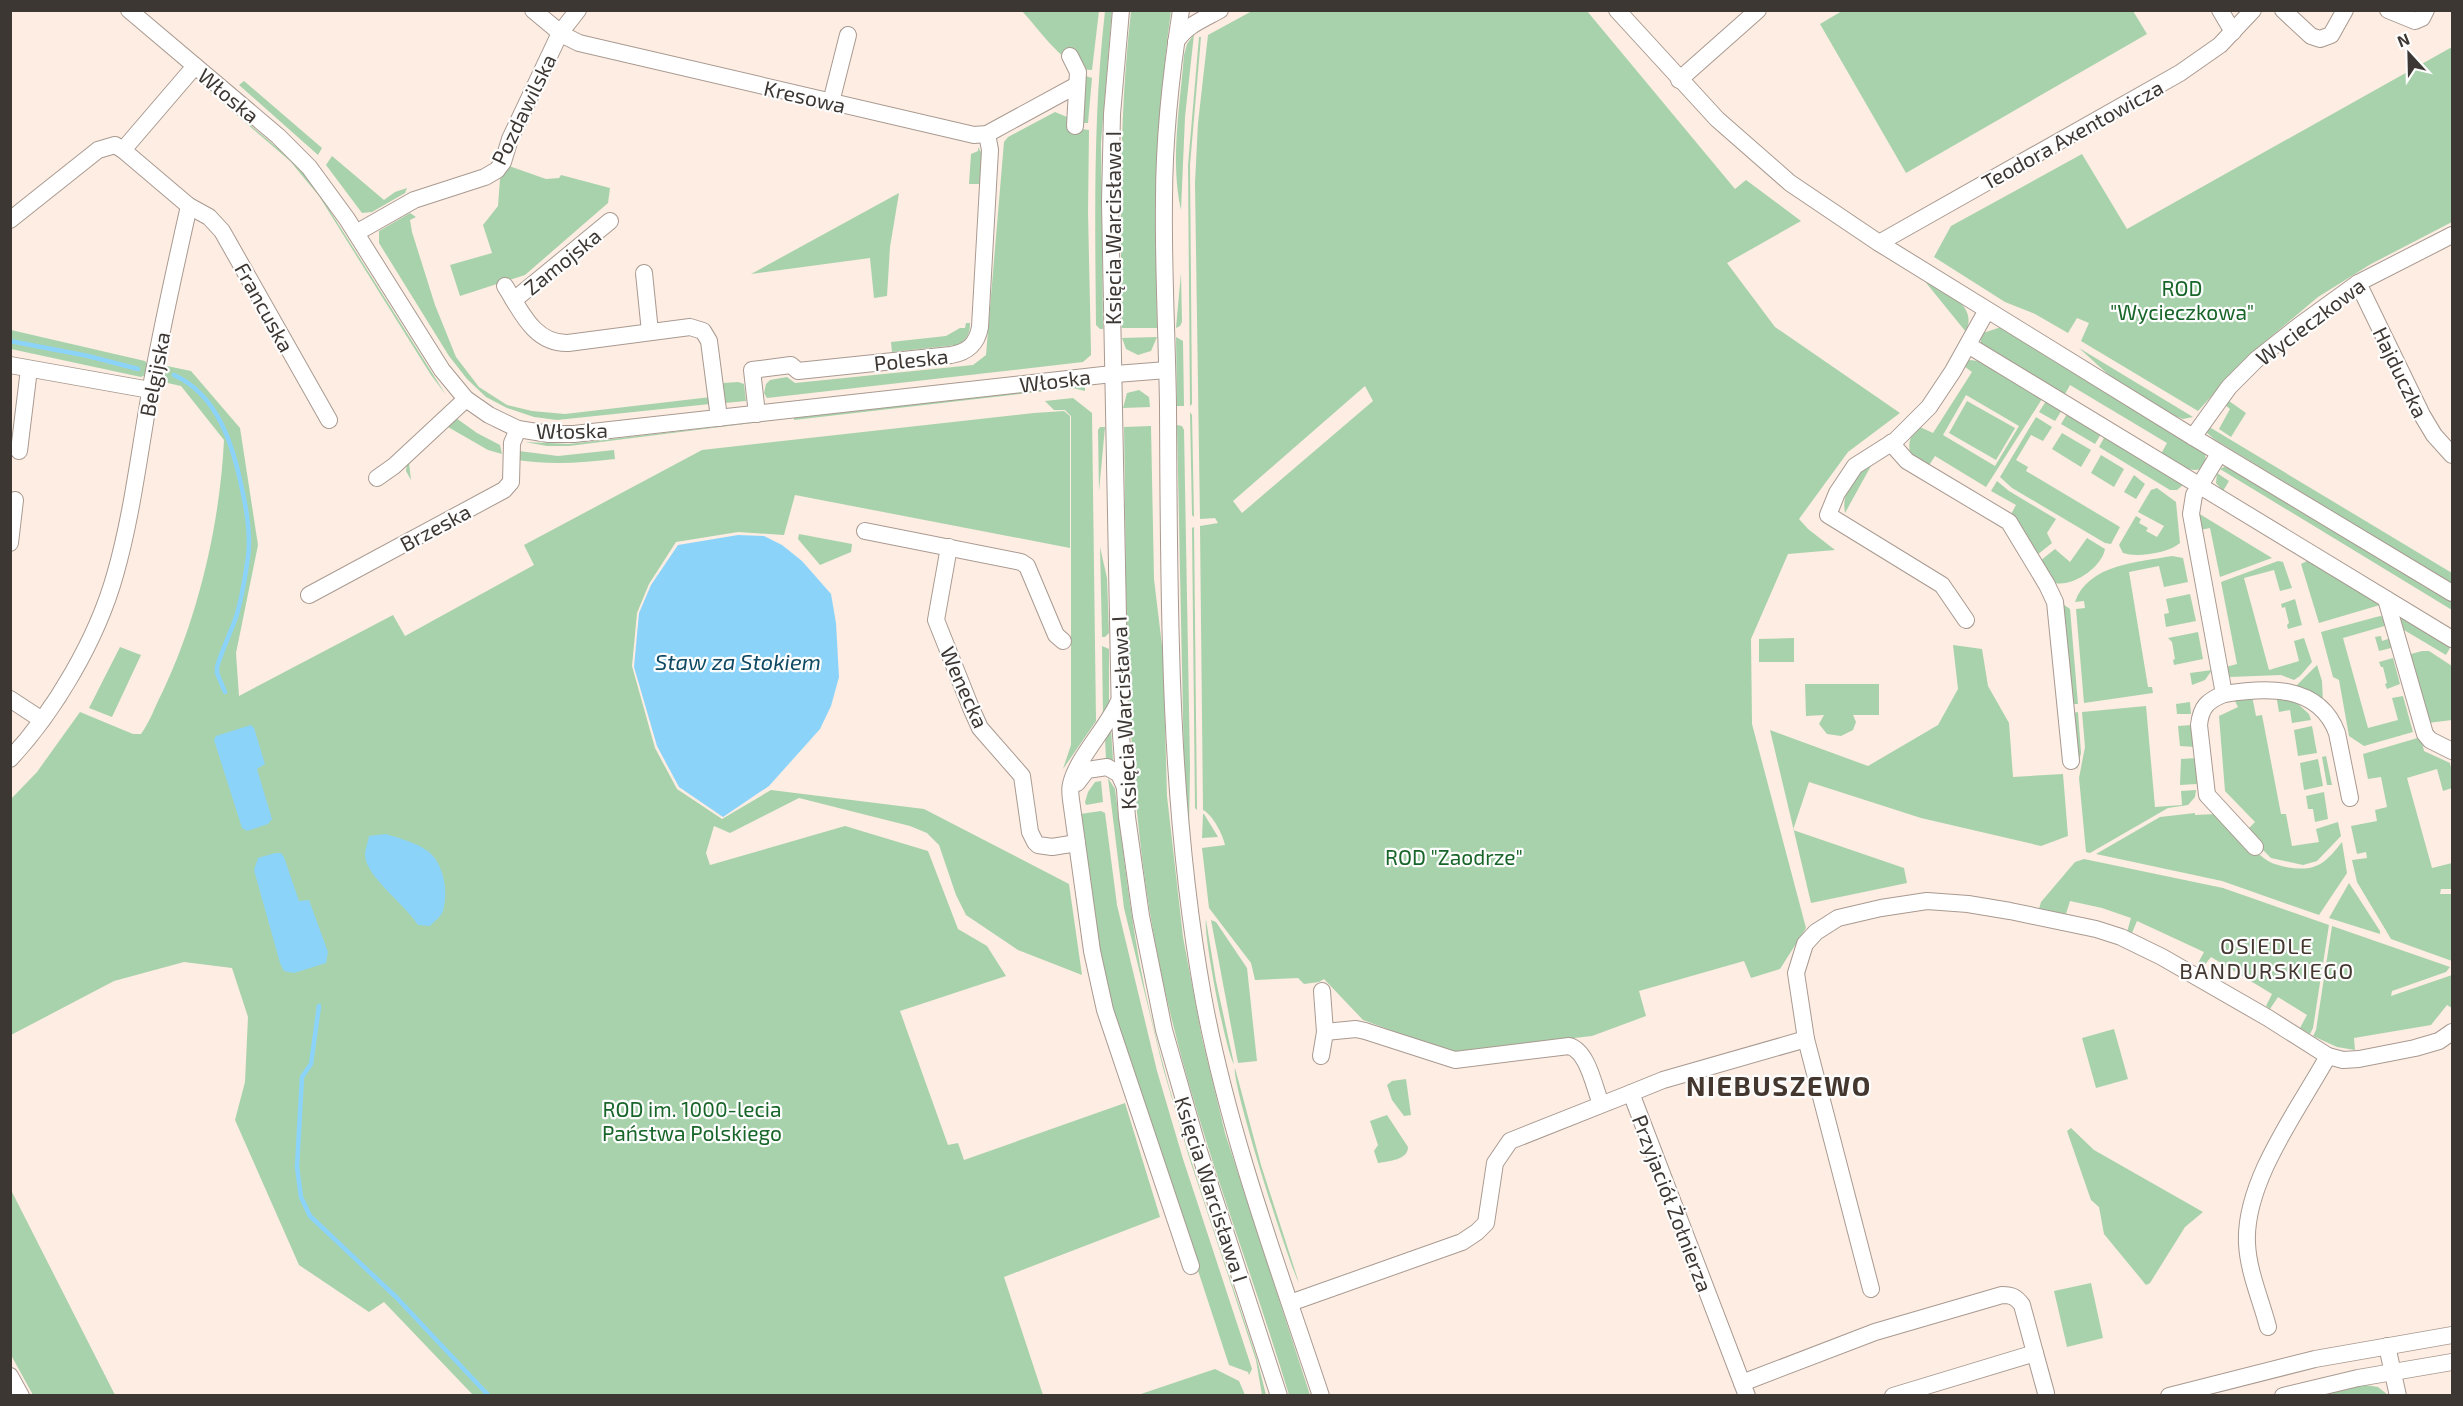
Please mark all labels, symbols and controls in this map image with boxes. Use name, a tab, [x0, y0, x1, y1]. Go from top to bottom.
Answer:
north arrow	[2379, 24, 2439, 84]
text: N	[2394, 29, 2412, 51]
street label: Pozdawilska	[485, 50, 561, 168]
street label: Włoska	[194, 62, 264, 128]
street label: Kresowa	[762, 74, 848, 118]
street label: Teodora Axentowicza	[1977, 74, 2167, 194]
street label: Księcia Warcisława I	[1100, 131, 1125, 325]
street label: Zamojska	[518, 222, 606, 300]
street label: Francuska	[230, 258, 300, 356]
street label: Wycieczkowa	[2251, 272, 2369, 370]
park label: ROD "Wycieczkowa"	[2110, 275, 2254, 324]
street label: Hajduczka	[2367, 322, 2434, 422]
street label: Belgijska	[134, 330, 175, 419]
street label: Poleska	[873, 343, 949, 375]
street label: Włoska	[1018, 363, 1092, 397]
street label: Włoska	[536, 417, 608, 443]
street label: Brzeska	[395, 498, 475, 556]
street label: Księcia Warcisława I	[1105, 616, 1141, 810]
street label: Wenecka	[936, 642, 994, 732]
water label: Staw za Stokiem	[655, 648, 821, 674]
park label: ROD "Zaodrze"	[1385, 844, 1523, 869]
district label: OSIEDLE BANDURSKIEGO	[2179, 932, 2355, 983]
district label: NIEBUSZEWO	[1686, 1069, 1872, 1101]
street label: Księcia Warcisława I	[1170, 1093, 1254, 1285]
park label: ROD im. 1000-lecia Państwa Polskiego	[602, 1096, 782, 1145]
street label: Przyjaciół Żołnierza	[1627, 1111, 1718, 1295]

